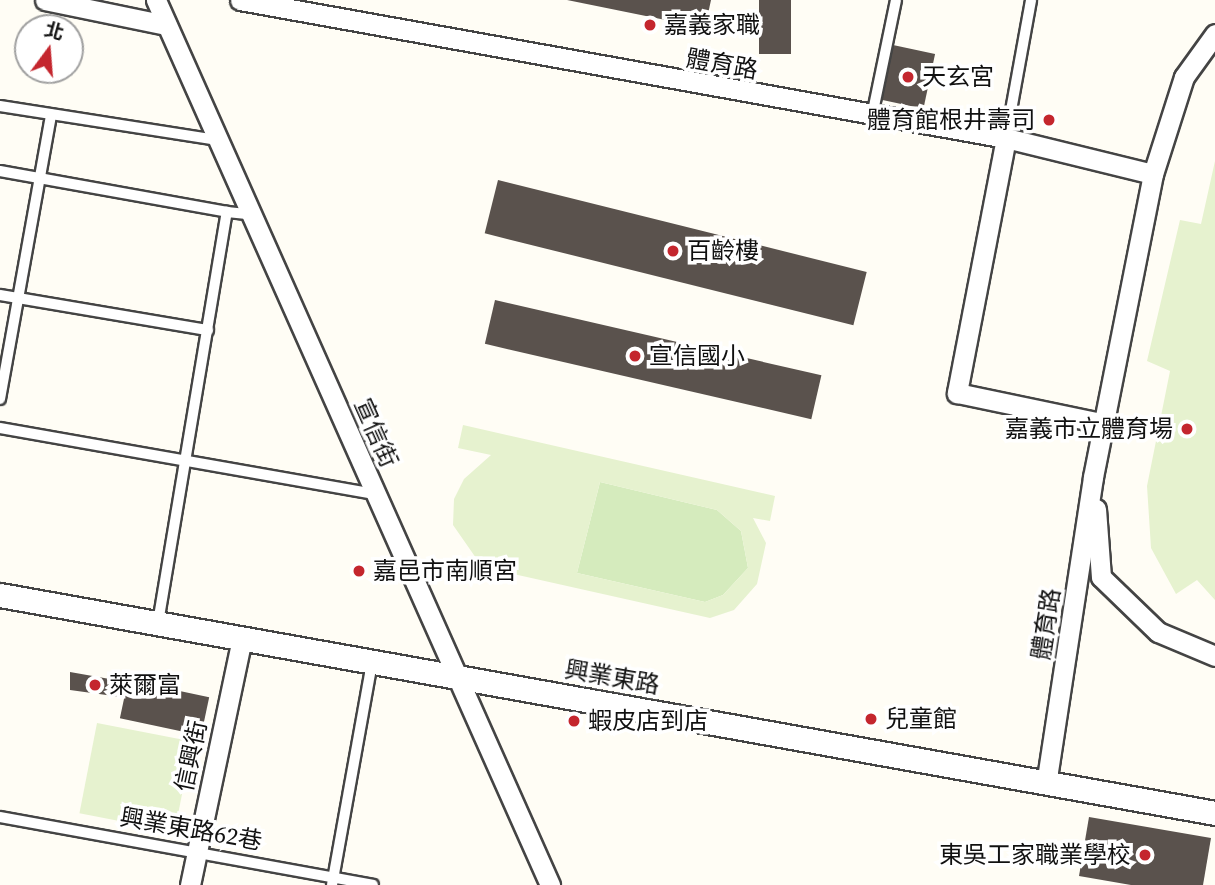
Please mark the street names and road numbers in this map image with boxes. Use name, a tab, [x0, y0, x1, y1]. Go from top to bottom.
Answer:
street label: 體育路	[684, 44, 760, 84]
street label: 宣信街	[348, 394, 404, 472]
street label: 體育路	[1026, 586, 1066, 662]
street label: 興業東路	[562, 654, 662, 700]
street label: 信興街	[169, 718, 213, 794]
street label: 興業東路62巷	[118, 802, 264, 856]

